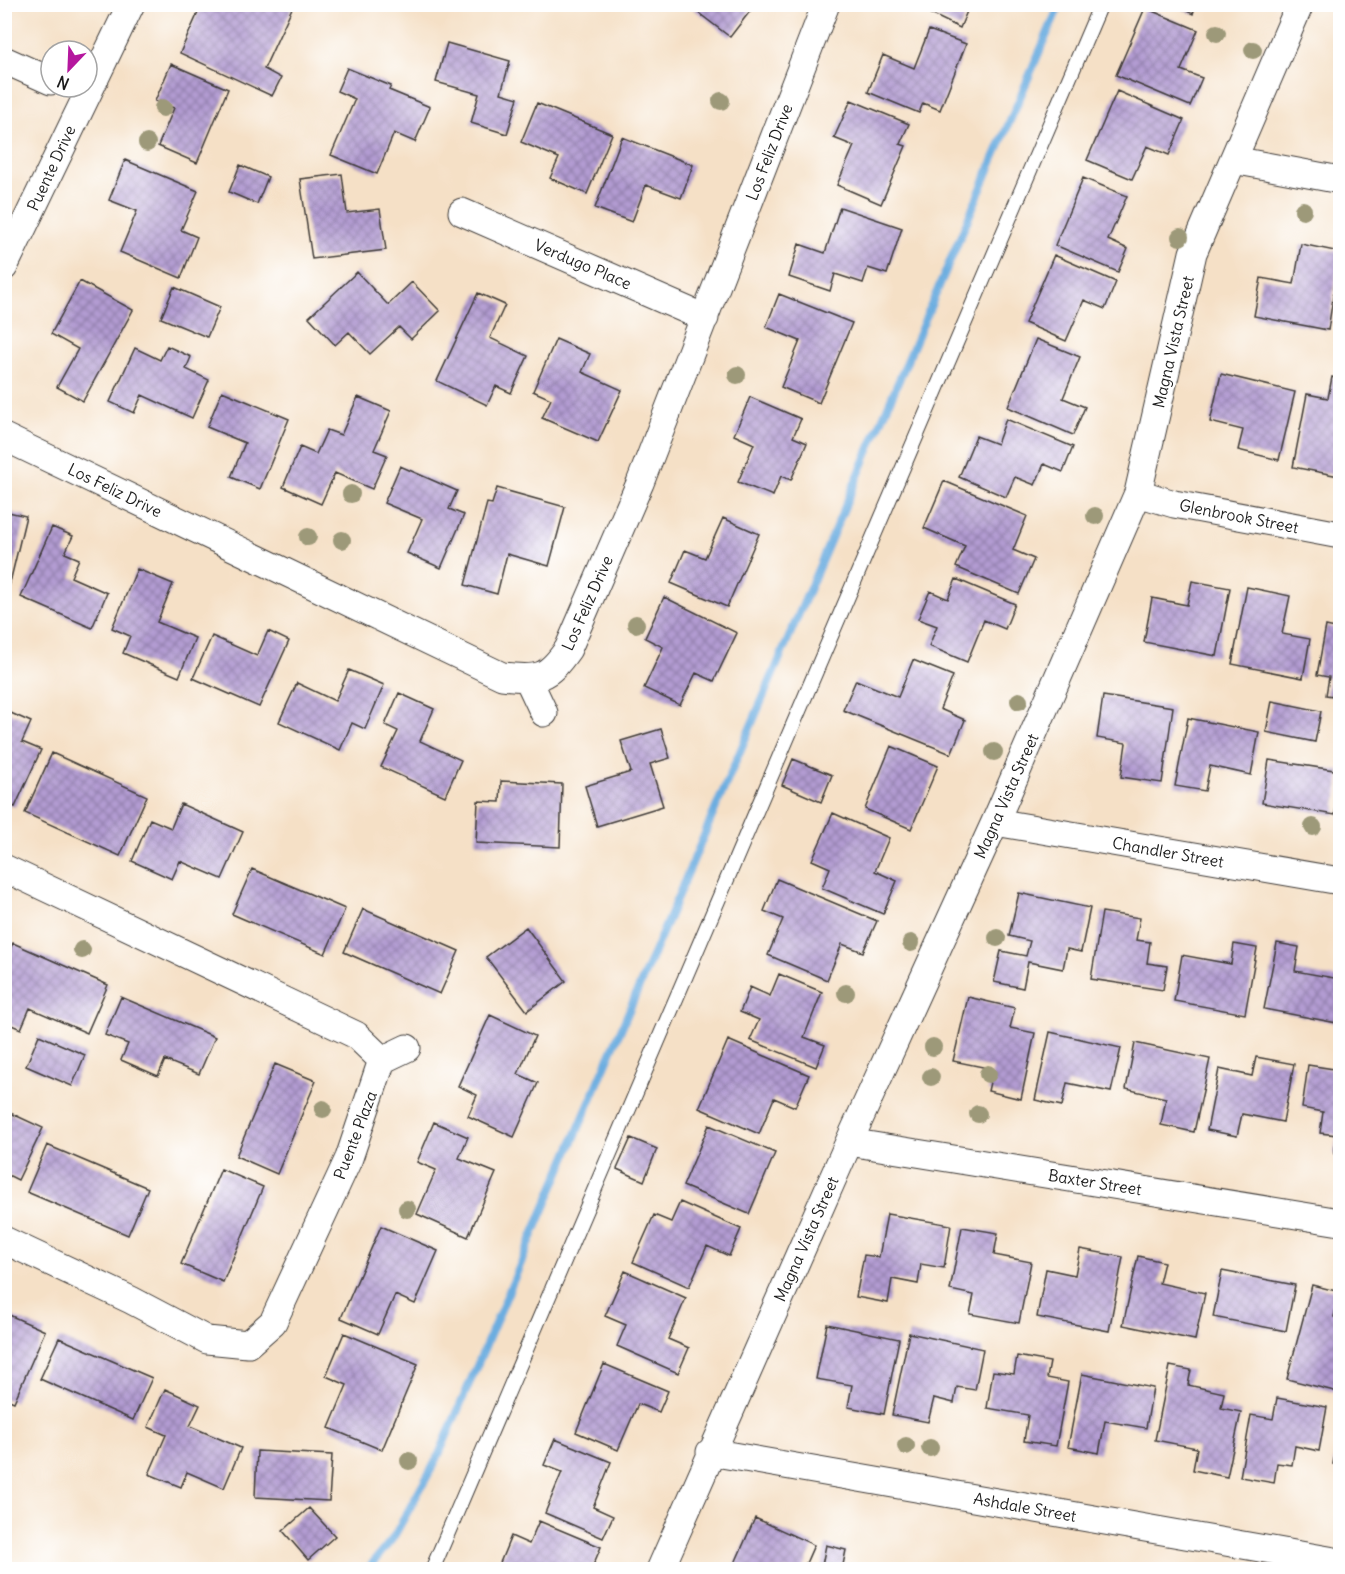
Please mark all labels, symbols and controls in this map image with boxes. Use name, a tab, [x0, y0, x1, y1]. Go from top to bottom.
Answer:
north arrow	[39, 39, 99, 99]
text: N	[54, 71, 72, 94]
street label: Los Feliz Drive	[741, 101, 797, 203]
street label: Puente Drive	[22, 122, 80, 214]
street label: Verdugo Place	[531, 235, 635, 293]
street label: Magna Vista Street	[1148, 273, 1198, 410]
street label: Los Feliz Drive	[65, 459, 165, 521]
street label: Glenbrook Street	[1178, 495, 1301, 537]
street label: Los Feliz Drive	[557, 552, 617, 654]
street label: Magna Vista Street	[969, 730, 1043, 862]
street label: Chandler Street	[1111, 832, 1226, 872]
street label: Puente Plaza	[329, 1088, 381, 1182]
street label: Baxter Street	[1047, 1165, 1144, 1199]
street label: Magna Vista Street	[769, 1173, 843, 1305]
street label: Ashdale Street	[972, 1488, 1079, 1526]

